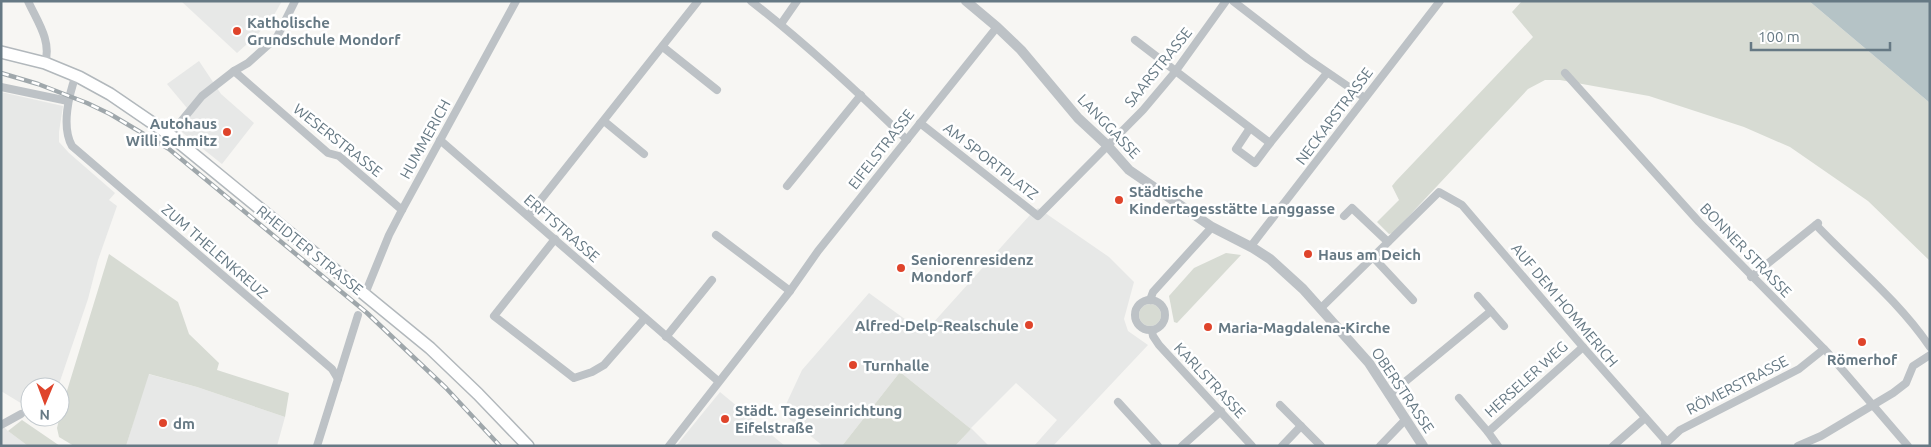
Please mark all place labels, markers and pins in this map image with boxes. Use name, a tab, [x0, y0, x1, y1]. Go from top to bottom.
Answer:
place label: Katholische Grundschule Mondorf	[247, 14, 401, 48]
marker: Katholische Grundschule Mondorf	[231, 25, 243, 37]
place label: Autohaus Willi Schmitz	[126, 115, 217, 149]
marker: Autohaus Willi Schmitz	[221, 126, 233, 138]
place label: Städtische Kindertagesstätte Langgasse	[1129, 183, 1335, 217]
marker: Städtische Kindertagesstätte Langgasse	[1113, 194, 1125, 206]
place label: Haus am Deich	[1318, 246, 1421, 263]
marker: Haus am Deich	[1302, 248, 1314, 260]
place label: Seniorenresidenz Mondorf	[911, 251, 1033, 285]
marker: Seniorenresidenz Mondorf	[895, 262, 907, 274]
place label: Alfred-Delp-Realschule	[855, 317, 1019, 334]
marker: Alfred-Delp-Realschule	[1023, 319, 1035, 331]
place label: Maria-Magdalena-Kirche	[1218, 319, 1391, 336]
marker: Maria-Magdalena-Kirche	[1202, 321, 1214, 333]
marker: Römerhof	[1856, 336, 1868, 348]
place label: Römerhof	[1827, 351, 1898, 368]
place label: Turnhalle	[863, 357, 929, 374]
marker: Turnhalle	[847, 359, 859, 371]
place label: Städt. Tageseinrichtung Eifelstraße	[735, 402, 902, 436]
marker: Städt. Tageseinrichtung Eifelstraße	[719, 413, 731, 425]
place label: dm	[173, 415, 195, 432]
marker: dm	[157, 417, 169, 429]

